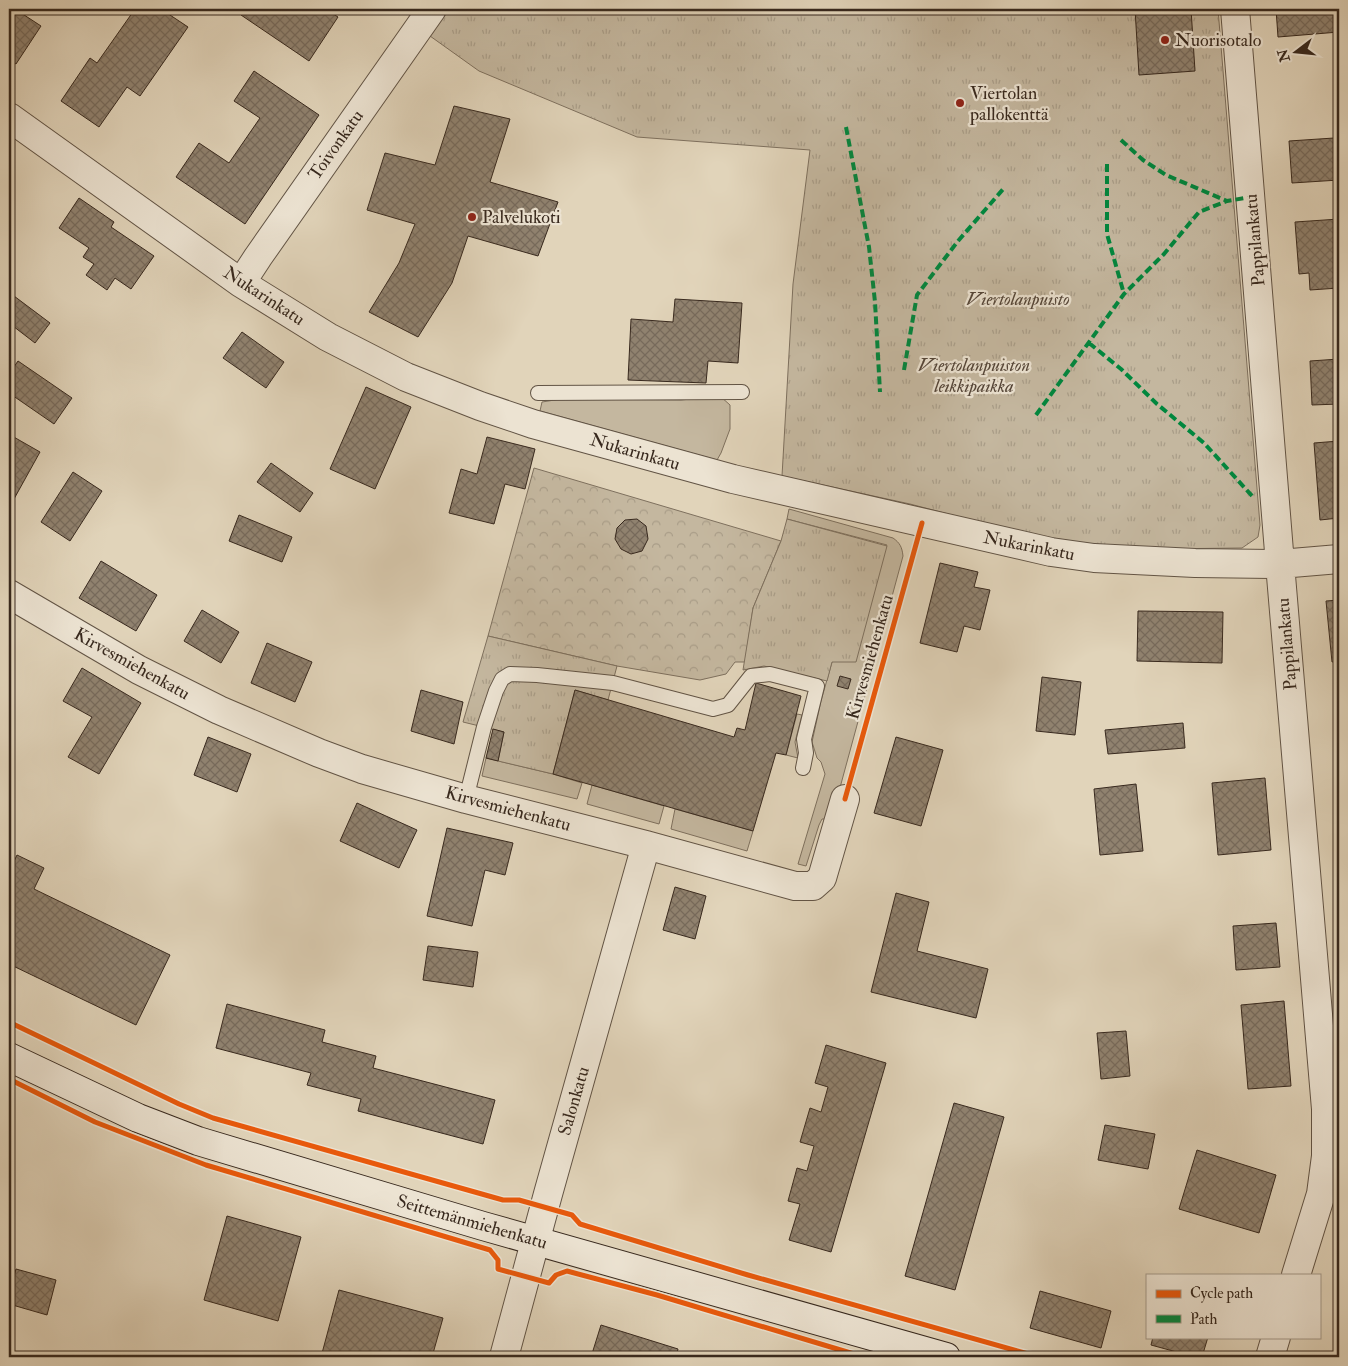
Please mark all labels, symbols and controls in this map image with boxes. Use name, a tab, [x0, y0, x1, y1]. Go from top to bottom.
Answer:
north arrow	[1270, 28, 1320, 78]
place label: Nuorisotalo	[1175, 29, 1262, 52]
marker: Nuorisotalo	[1159, 34, 1171, 46]
text: N	[1274, 47, 1294, 65]
place label: Viertolan pallokenttä	[969, 82, 1049, 126]
marker: Viertolan pallokenttä	[954, 97, 966, 109]
street label: Toivonkatu	[303, 105, 369, 185]
street label: Pappilankatu	[1240, 193, 1270, 287]
place label: Palvelukoti	[482, 206, 561, 229]
marker: Palvelukoti	[466, 211, 478, 223]
street label: Nukarinkatu	[219, 261, 309, 331]
park label: Viertolanpuisto	[966, 288, 1070, 311]
park label: Viertolanpuiston leikkipaikka	[918, 354, 1030, 398]
street label: Nukarinkatu	[587, 428, 683, 476]
street label: Nukarinkatu	[981, 526, 1077, 566]
street label: Kirvesmiehenkatu	[841, 592, 899, 722]
street label: Pappilankatu	[1272, 597, 1302, 691]
street label: Kirvesmiehenkatu	[70, 623, 194, 705]
street label: Kirvesmiehenkatu	[443, 781, 573, 837]
street label: Salonkatu	[553, 1064, 595, 1138]
street label: Seittemänmiehenkatu	[394, 1190, 550, 1254]
legend	[1146, 1274, 1320, 1338]
text: Cycle path	[1190, 1284, 1253, 1304]
text: Path	[1190, 1310, 1217, 1329]

